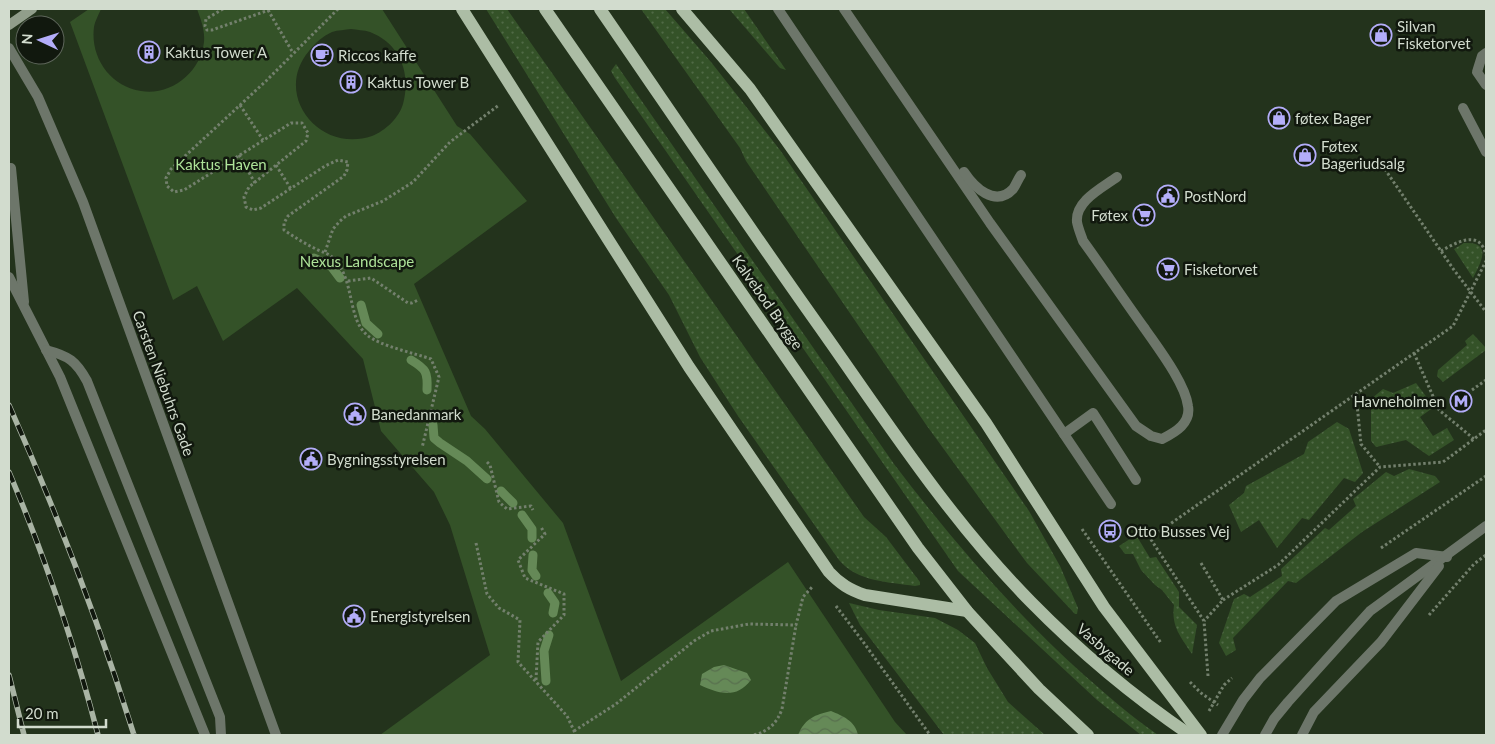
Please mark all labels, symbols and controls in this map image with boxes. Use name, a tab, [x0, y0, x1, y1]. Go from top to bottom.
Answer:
north arrow	[15, 15, 65, 65]
place label: Silvan Fisketorvet	[1397, 17, 1471, 52]
shop icon: Silvan Fisketorvet	[1369, 23, 1393, 47]
text: N	[18, 33, 35, 45]
building icon: Kaktus Tower A	[137, 40, 161, 64]
place label: Kaktus Tower A	[165, 43, 268, 61]
cafe icon: Riccos kaffe	[310, 43, 334, 67]
place label: Riccos kaffe	[338, 46, 416, 64]
building icon: Kaktus Tower B	[339, 70, 363, 94]
place label: Kaktus Tower B	[367, 73, 469, 91]
shop icon: føtex Bager	[1267, 106, 1291, 130]
place label: føtex Bager	[1295, 109, 1371, 127]
place label: Føtex Bageriudsalg	[1321, 137, 1405, 172]
shop icon: Føtex Bageriudsalg	[1293, 143, 1317, 167]
park label: Kaktus Haven	[175, 155, 267, 173]
public building icon: PostNord	[1156, 184, 1180, 208]
place label: PostNord	[1184, 187, 1246, 205]
supermarket icon: Føtex	[1132, 203, 1156, 227]
place label: Føtex	[1091, 206, 1129, 224]
street label: Kalvebod Brygge	[729, 251, 807, 353]
park label: Nexus Landscape	[300, 252, 414, 270]
supermarket icon: Fisketorvet	[1156, 257, 1180, 281]
place label: Fisketorvet	[1184, 260, 1258, 278]
street label: Carsten Niebuhrs Gade	[129, 308, 199, 458]
metro station icon: Havneholmen	[1449, 389, 1473, 413]
place label: Havneholmen	[1353, 392, 1445, 410]
public building icon: Banedanmark	[343, 402, 367, 426]
place label: Banedanmark	[371, 405, 462, 423]
public building icon: Bygningsstyrelsen	[299, 447, 323, 471]
place label: Bygningsstyrelsen	[327, 450, 446, 468]
bus stop icon: Otto Busses Vej	[1098, 519, 1122, 543]
place label: Otto Busses Vej	[1126, 522, 1230, 540]
public building icon: Energistyrelsen	[342, 604, 366, 628]
place label: Energistyrelsen	[370, 607, 470, 625]
street label: Vasbygade	[1074, 619, 1139, 679]
scale bar	[18, 696, 105, 728]
text: 20 m	[25, 704, 59, 722]

